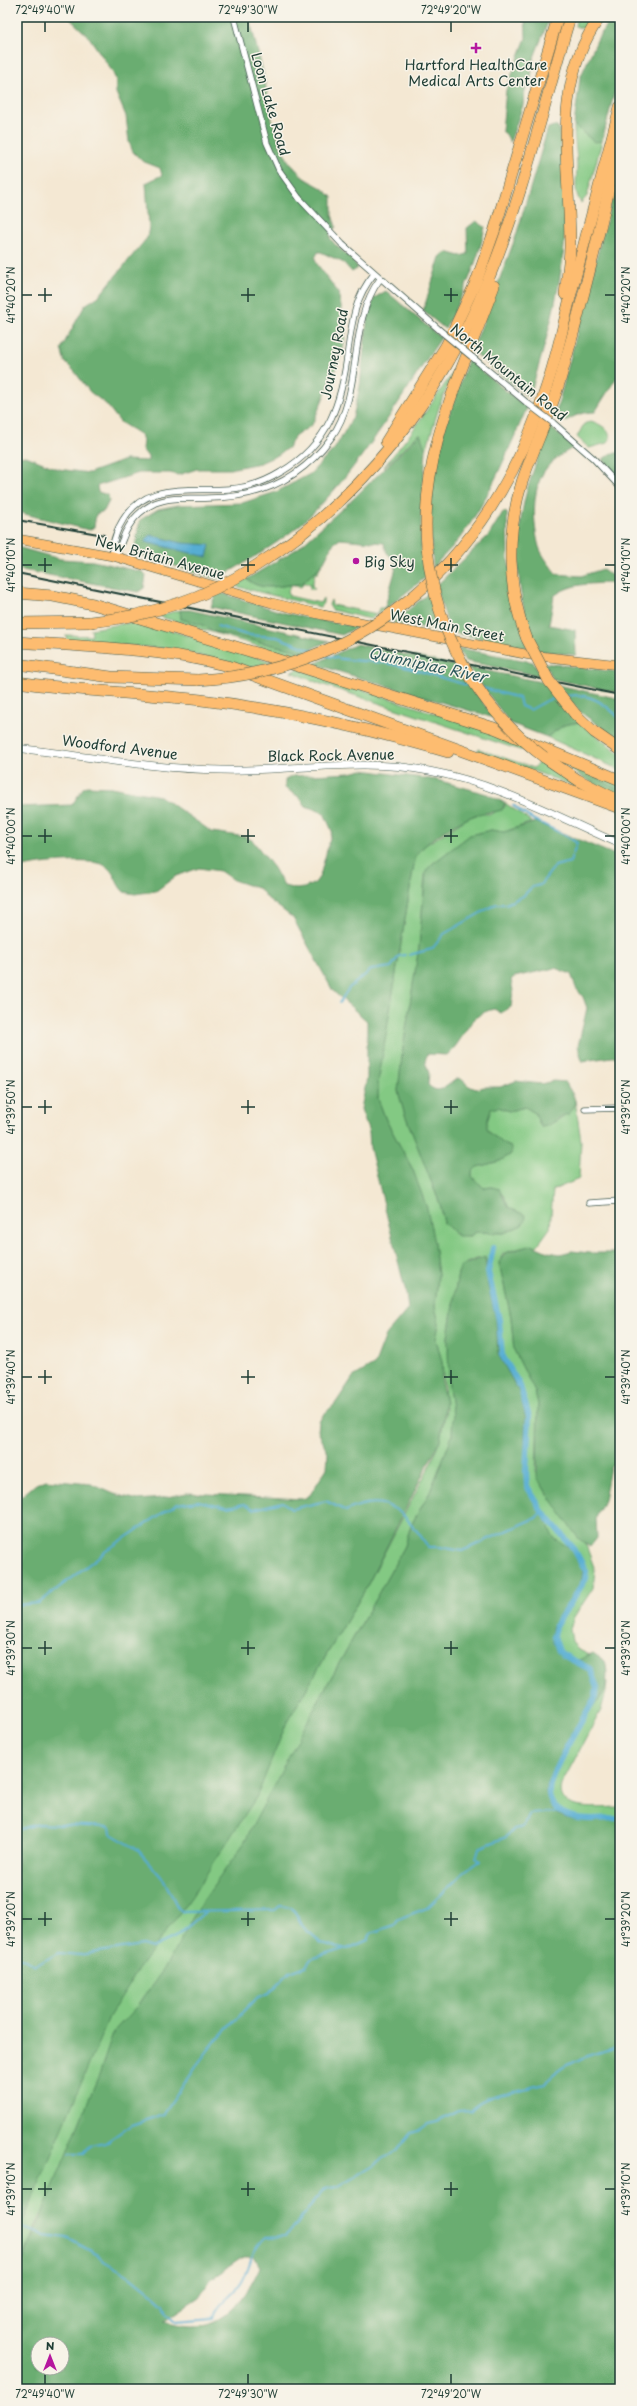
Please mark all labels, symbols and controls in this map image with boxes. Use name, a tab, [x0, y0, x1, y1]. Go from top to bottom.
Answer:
text: 72°49'40"W	[15, 2, 75, 17]
text: 72°49'30"W	[218, 2, 279, 17]
text: 72°49'20"W	[421, 2, 482, 17]
marker: Hartford HealthCare Medical Arts Center	[470, 42, 482, 54]
street label: Loon Lake Road	[246, 50, 296, 158]
place label: Hartford HealthCare Medical Arts Center	[405, 54, 547, 91]
text: 41°40'20"N	[3, 266, 18, 324]
text: 41°40'20"N	[618, 266, 633, 324]
street label: Journey Road	[315, 307, 353, 401]
street label: North Mountain Road	[446, 318, 572, 426]
street label: New Britain Avenue	[93, 530, 228, 585]
text: 41°40'10"N	[3, 537, 18, 592]
text: 41°40'10"N	[618, 537, 633, 592]
place label: Big Sky	[364, 551, 415, 572]
marker: Big Sky	[351, 556, 361, 566]
street label: West Main Street	[388, 604, 506, 646]
water label: Quinnipiac River	[367, 640, 492, 688]
street label: Woodford Avenue	[61, 729, 179, 765]
street label: Black Rock Avenue	[267, 743, 395, 767]
text: 41°40'00"N	[3, 807, 18, 865]
text: 41°40'00"N	[618, 807, 633, 865]
text: 41°39'50"N	[3, 1079, 18, 1135]
text: 41°39'50"N	[618, 1079, 633, 1135]
text: 41°39'40"N	[3, 1349, 18, 1405]
text: 41°39'40"N	[618, 1349, 633, 1405]
text: 41°39'30"N	[3, 1620, 18, 1676]
text: 41°39'30"N	[618, 1620, 633, 1676]
text: 41°39'20"N	[3, 1891, 18, 1947]
text: 41°39'20"N	[618, 1891, 633, 1947]
text: 41°39'10"N	[3, 2162, 18, 2216]
text: 41°39'10"N	[618, 2162, 633, 2216]
north arrow	[30, 2336, 70, 2376]
text: N	[46, 2337, 55, 2354]
text: 72°49'40"W	[15, 2386, 75, 2401]
text: 72°49'30"W	[218, 2386, 279, 2401]
text: 72°49'20"W	[421, 2386, 482, 2401]

